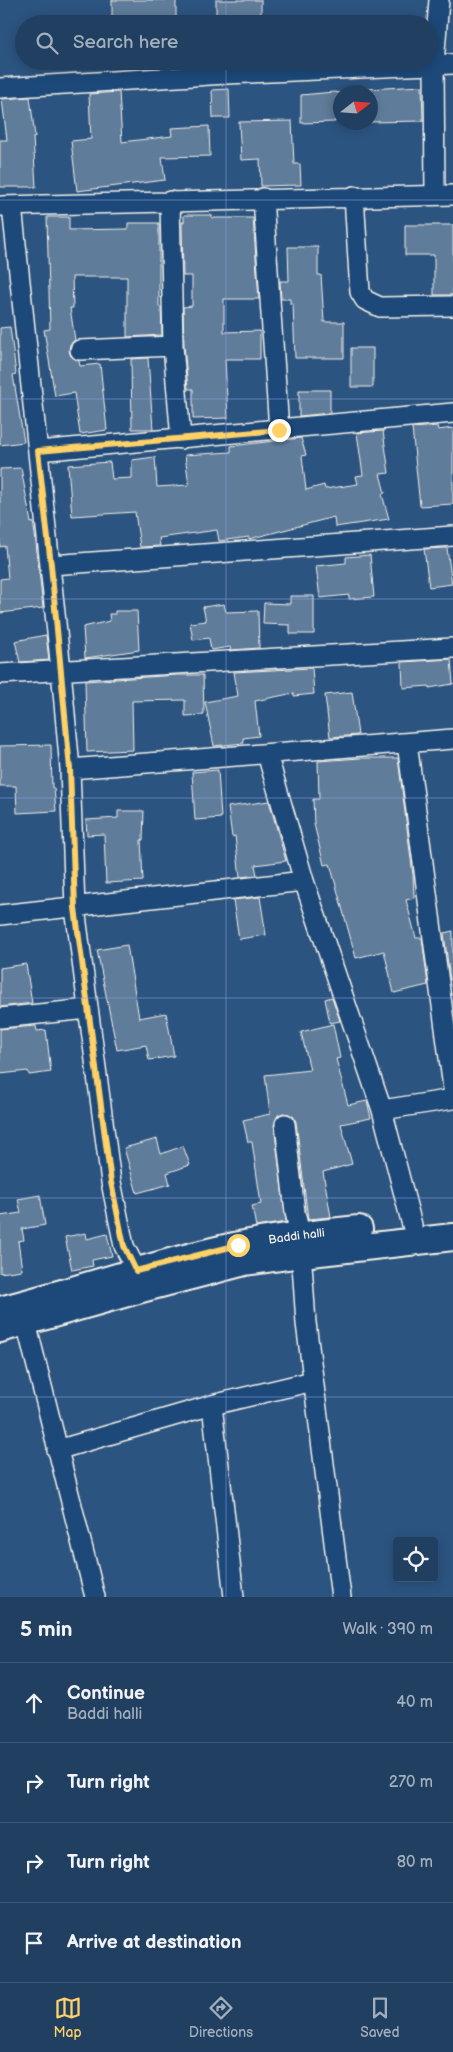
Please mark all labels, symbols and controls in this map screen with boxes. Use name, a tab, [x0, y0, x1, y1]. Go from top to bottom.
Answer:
search box	[15, 15, 438, 70]
icon: search	[33, 29, 61, 57]
text: Search here	[73, 31, 178, 54]
north arrow	[333, 85, 378, 130]
route end	[268, 419, 291, 442]
street label: Baddi halli	[267, 1225, 326, 1247]
route start	[227, 1234, 250, 1257]
map controls	[393, 1537, 438, 1582]
button: locate	[393, 1537, 438, 1582]
text: 5 min	[20, 1617, 73, 1642]
text: Walk · 390 m	[342, 1620, 433, 1639]
text: Continue	[67, 1682, 145, 1705]
icon: ahead	[20, 1689, 48, 1717]
text: 40 m	[396, 1693, 433, 1712]
text: Baddi halli	[67, 1705, 142, 1724]
icon: right	[20, 1769, 48, 1797]
text: Turn right	[67, 1771, 150, 1794]
text: 270 m	[389, 1773, 433, 1792]
icon: right	[20, 1849, 48, 1877]
text: Turn right	[67, 1851, 150, 1874]
text: 80 m	[397, 1853, 433, 1872]
icon: arrive	[20, 1929, 48, 1957]
text: Arrive at destination	[67, 1931, 242, 1954]
tab: Map	[54, 1994, 82, 2041]
tab: Directions	[189, 1994, 253, 2041]
tab: Saved	[360, 1994, 399, 2041]

